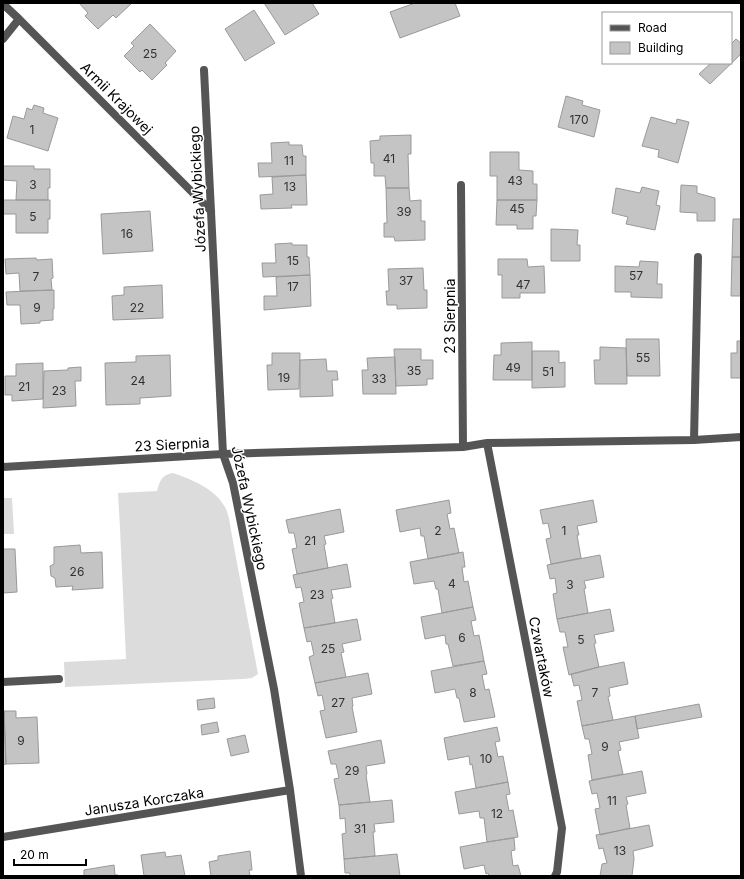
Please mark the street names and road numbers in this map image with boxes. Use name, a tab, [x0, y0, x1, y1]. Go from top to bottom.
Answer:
street label: Armii Krajowej	[77, 58, 157, 138]
street label: Józefa Wybickiego	[185, 125, 209, 253]
street label: 23 Sierpnia	[441, 278, 458, 354]
street label: 23 Sierpnia	[134, 434, 210, 454]
street label: Józefa Wybickiego	[229, 444, 271, 572]
street label: Czwartaków	[526, 615, 558, 699]
street label: Janusza Korczaka	[83, 783, 205, 819]

